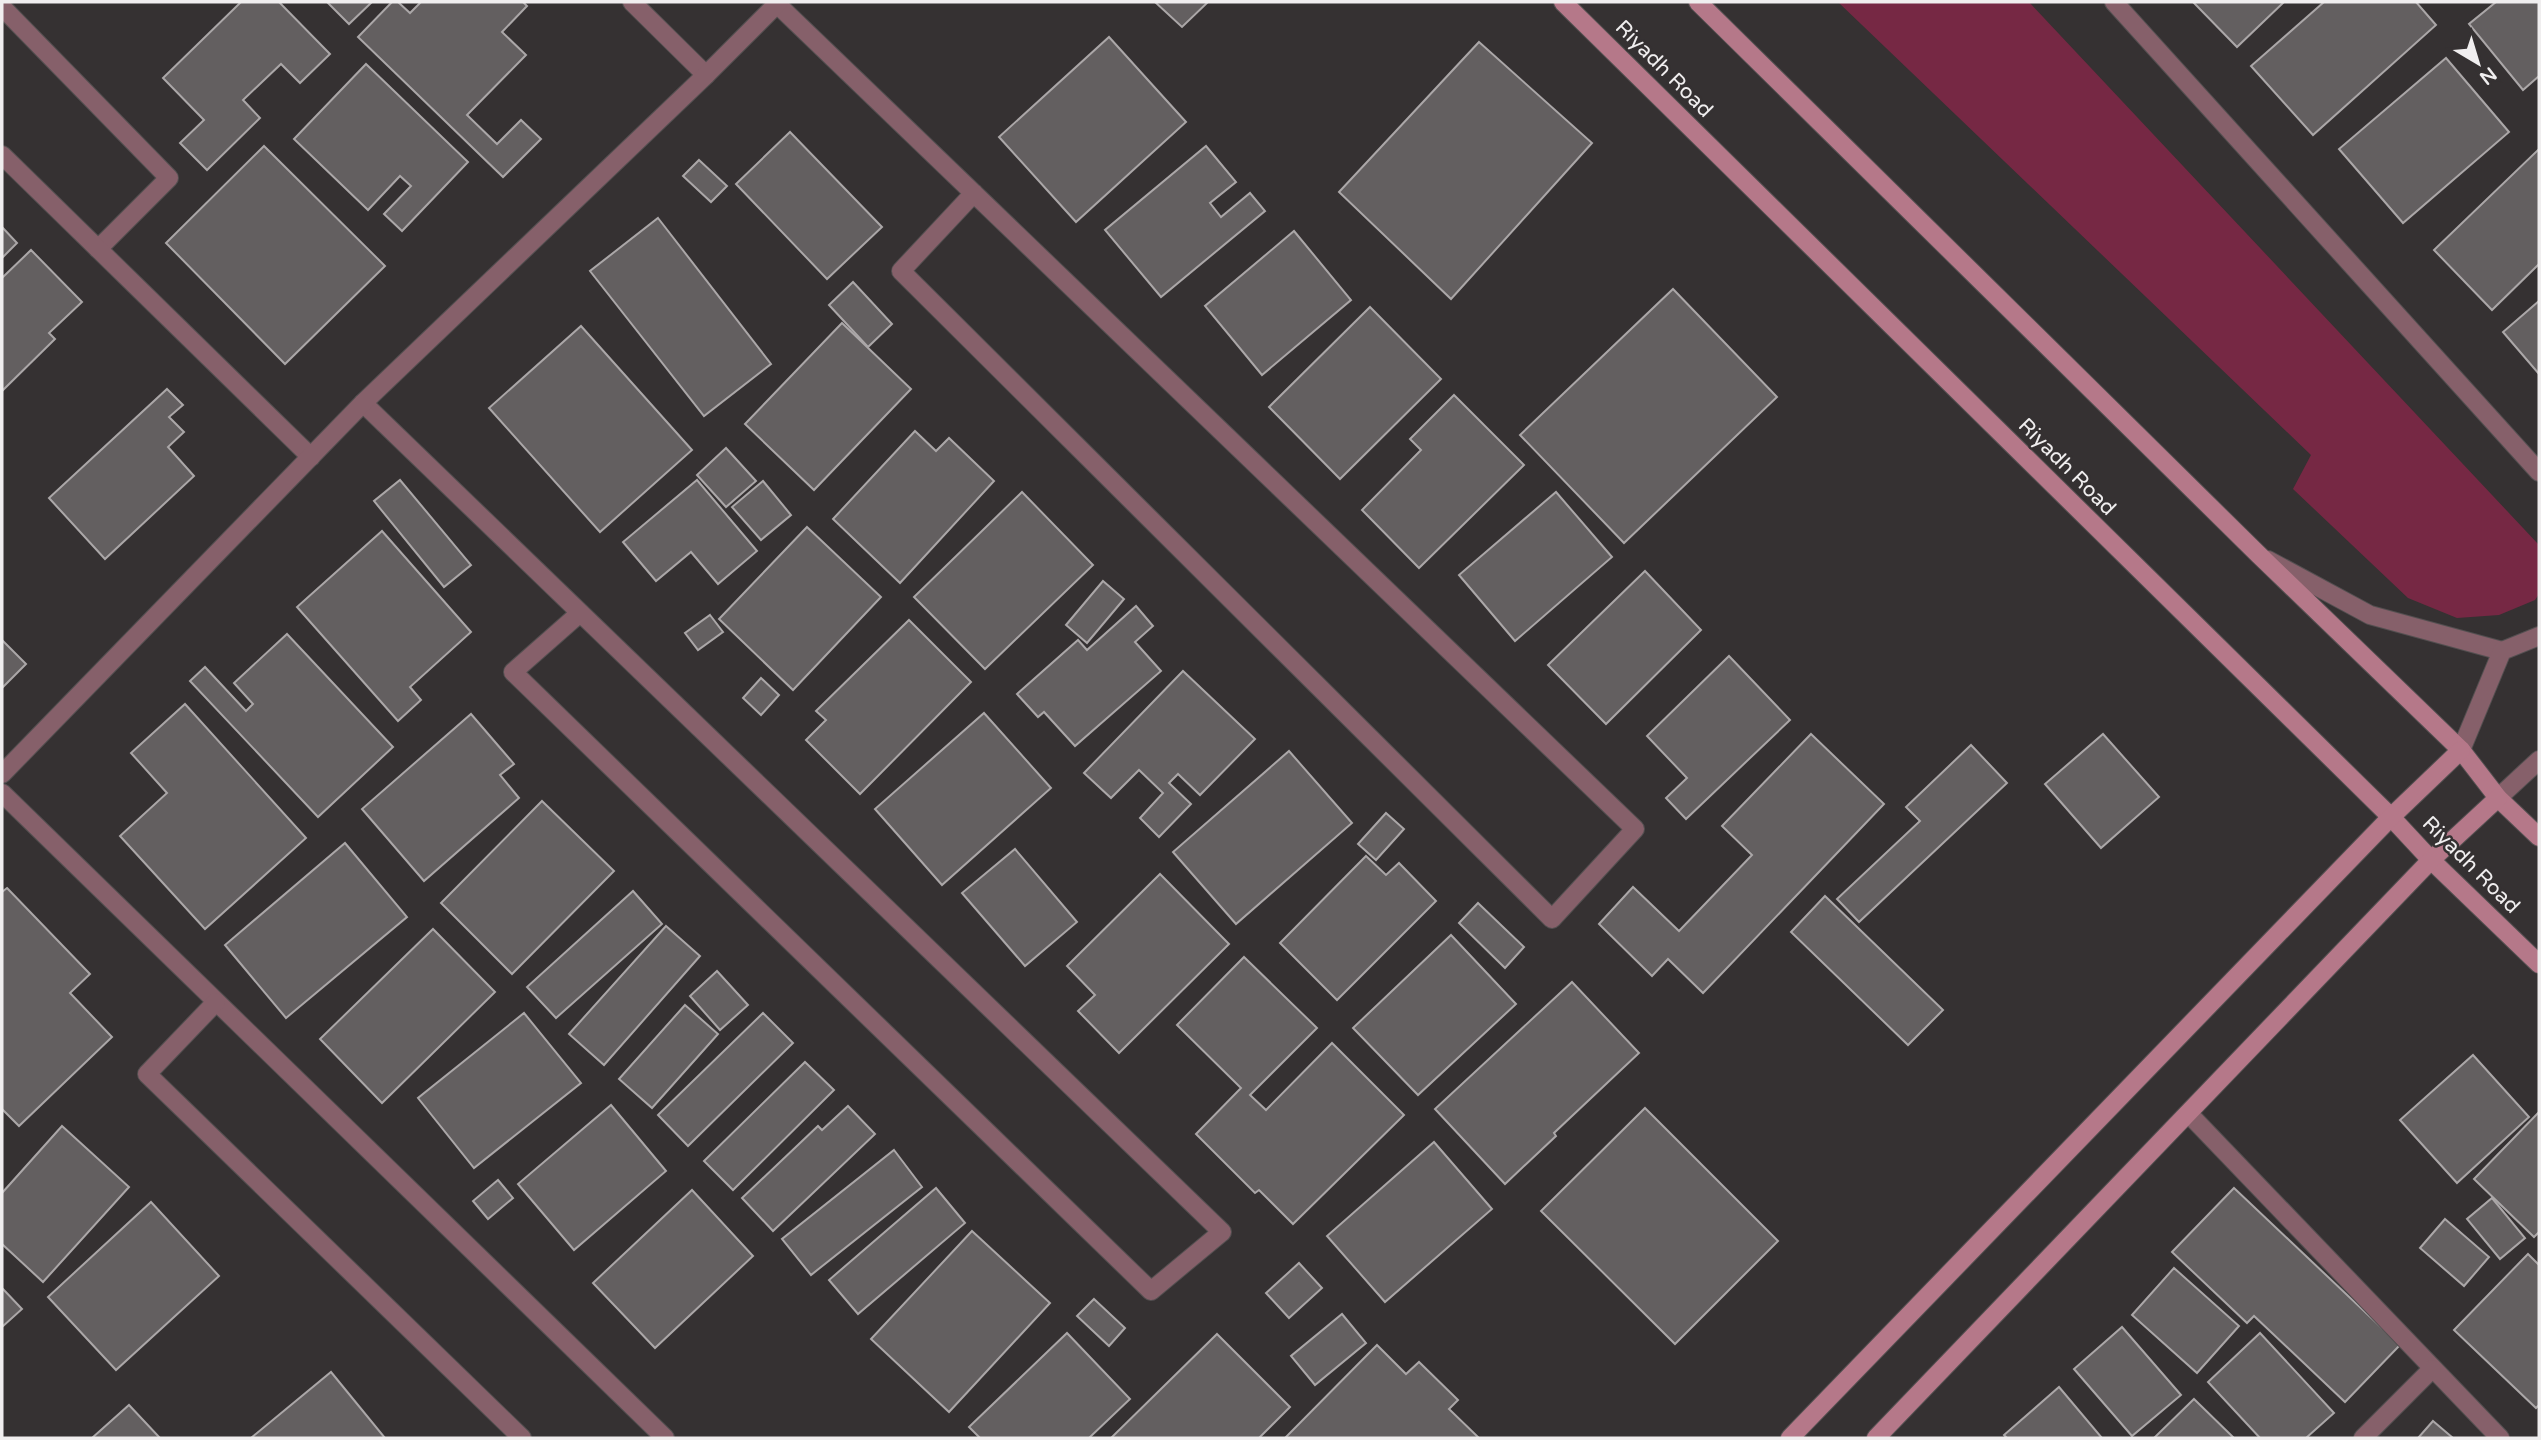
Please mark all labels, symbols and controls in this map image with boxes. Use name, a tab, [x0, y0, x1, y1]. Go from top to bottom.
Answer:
street label: Riyadh Road	[1610, 15, 1718, 123]
north arrow	[2443, 28, 2513, 98]
text: N	[2475, 62, 2501, 89]
street label: Riyadh Road	[2013, 413, 2121, 521]
street label: Riyadh Road	[2417, 811, 2525, 919]

